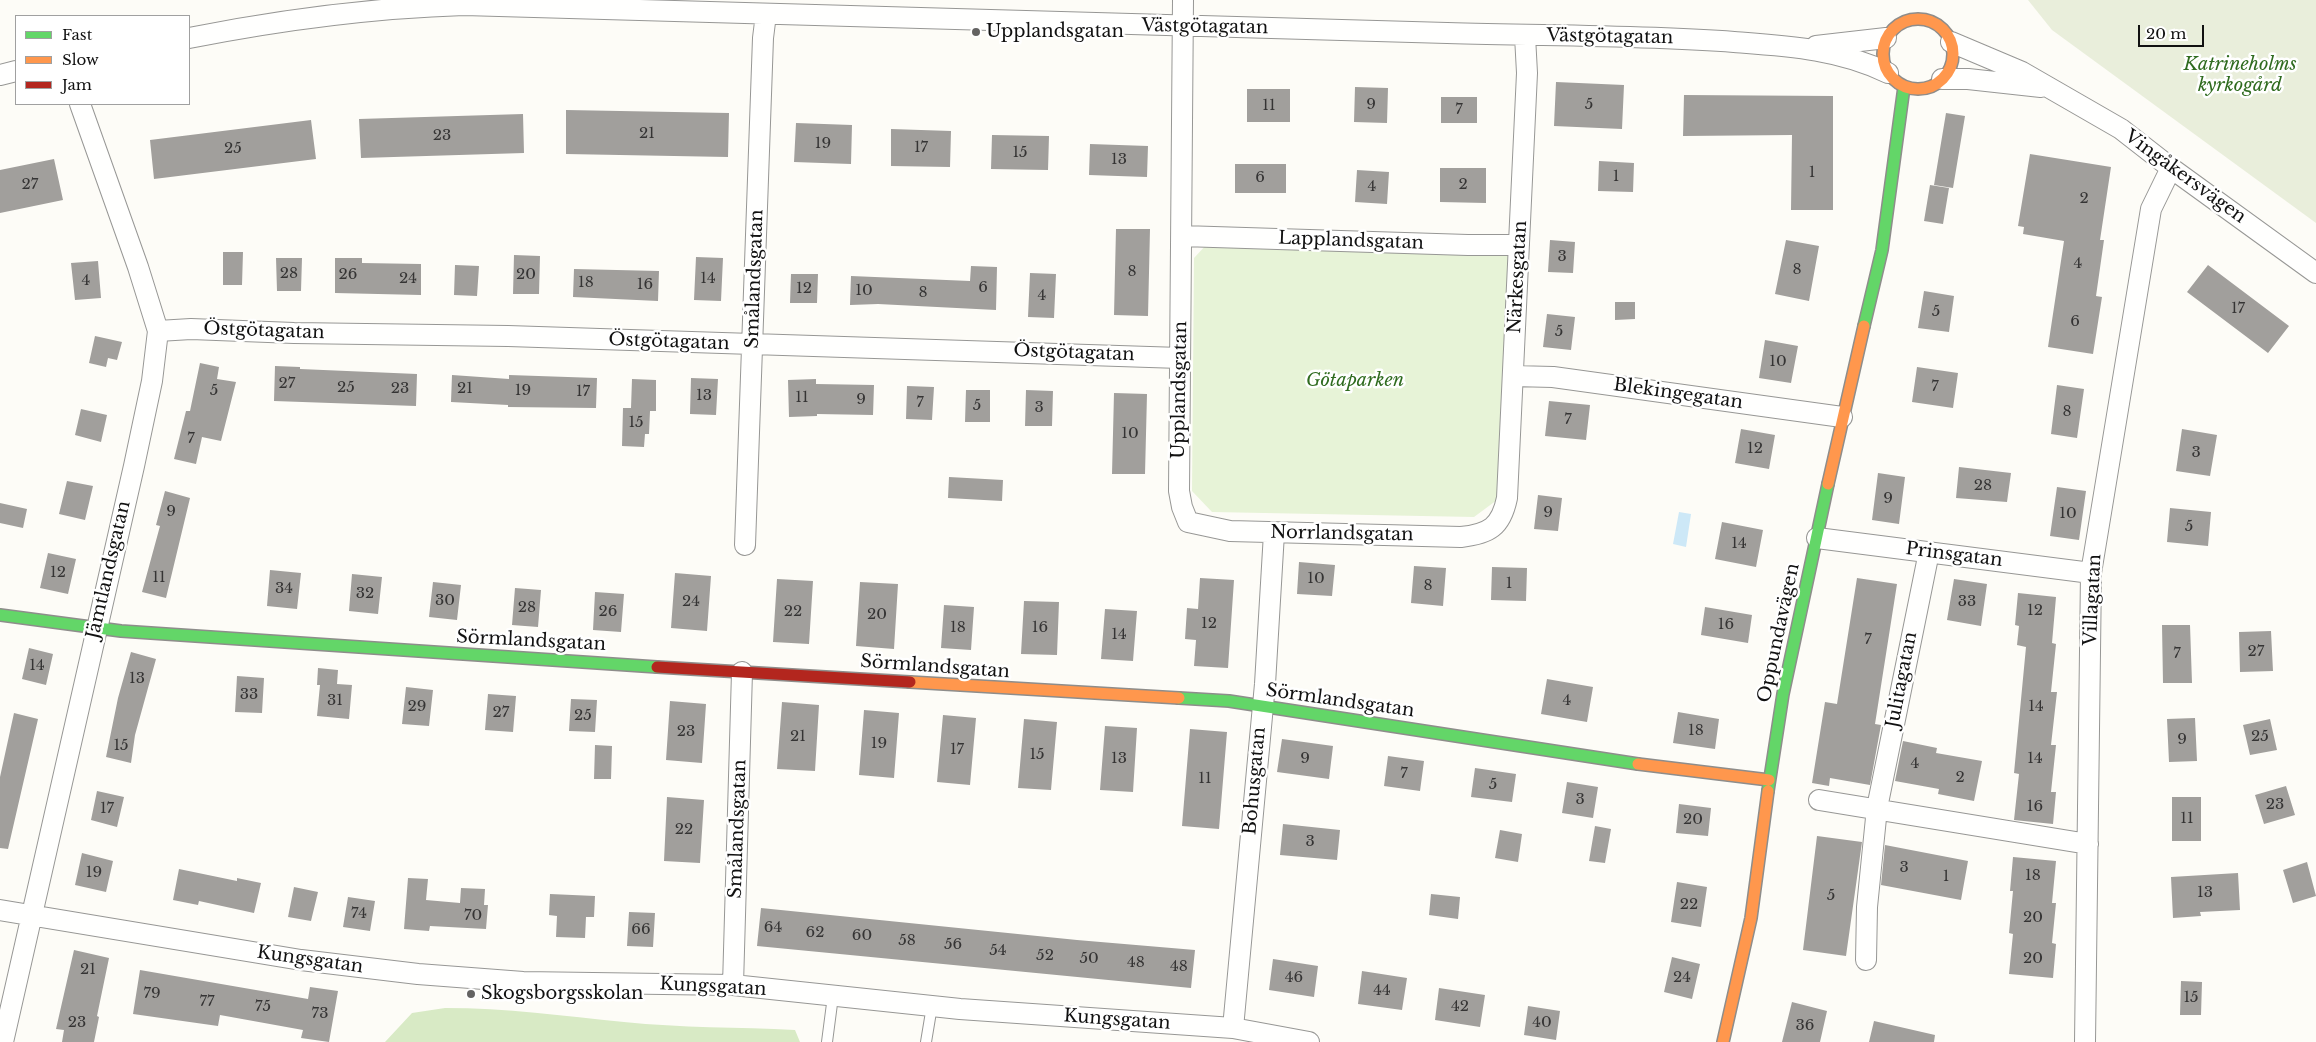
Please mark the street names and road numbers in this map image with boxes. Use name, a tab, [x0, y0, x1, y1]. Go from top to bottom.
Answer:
street label: Västgötagatan	[1142, 15, 1268, 39]
street label: Västgötagatan	[1547, 25, 1673, 49]
street label: Vingåkersvägen	[2120, 126, 2250, 228]
street label: Smålandsgatan	[742, 209, 768, 349]
street label: Närkesgatan	[1504, 220, 1532, 334]
street label: Lapplandsgatan	[1278, 228, 1424, 254]
street label: Östgötagatan	[203, 318, 325, 344]
street label: Upplandsgatan	[1168, 321, 1192, 459]
street label: Östgötagatan	[608, 329, 730, 355]
street label: Östgötagatan	[1013, 340, 1135, 366]
street label: Blekingegatan	[1612, 374, 1744, 414]
street label: Jämtlandsgatan	[83, 499, 135, 641]
street label: Norrlandsgatan	[1270, 522, 1414, 546]
street label: Prinsgatan	[1904, 538, 2004, 572]
street label: Villagatan	[2080, 554, 2106, 646]
street label: Oppundavägen	[1754, 561, 1804, 705]
street label: Sörmlandsgatan	[456, 626, 606, 656]
street label: Julitagatan	[1882, 630, 1922, 730]
street label: Sörmlandsgatan	[860, 651, 1010, 683]
street label: Sörmlandsgatan	[1264, 680, 1416, 722]
street label: Bohusgatan	[1240, 726, 1270, 836]
street label: Smålandsgatan	[725, 759, 751, 899]
street label: Kungsgatan	[255, 942, 365, 978]
street label: Kungsgatan	[659, 973, 767, 1001]
street label: Kungsgatan	[1063, 1005, 1171, 1035]

